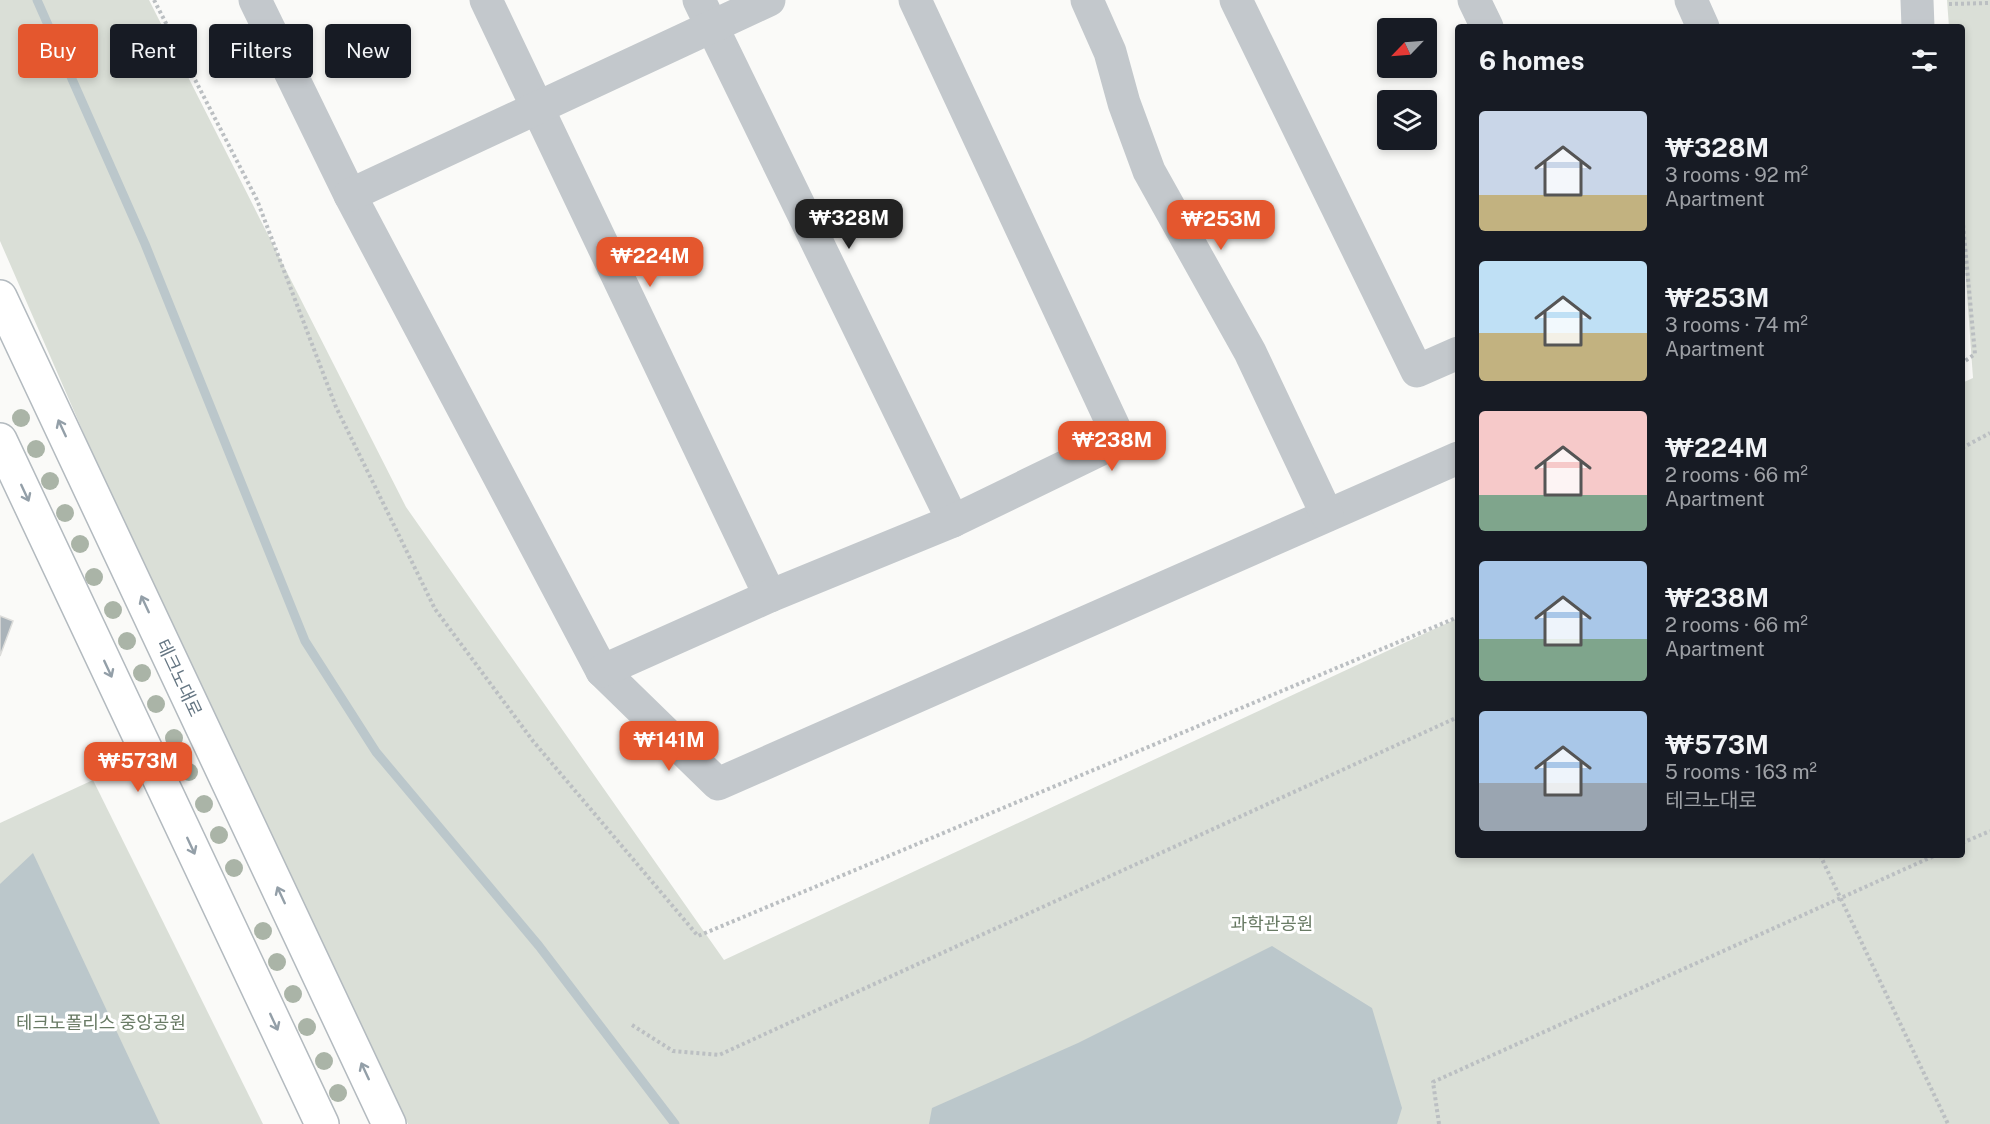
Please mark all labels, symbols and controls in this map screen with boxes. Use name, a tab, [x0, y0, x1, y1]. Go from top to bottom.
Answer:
north arrow	[1377, 18, 1437, 78]
map controls	[1377, 18, 1437, 150]
chip: Buy	[18, 24, 98, 78]
chip: Rent	[110, 24, 197, 78]
chip: Filters	[209, 24, 313, 78]
chip: New	[325, 24, 411, 78]
icon: filters	[1908, 44, 1941, 77]
text: 6 homes	[1479, 45, 1584, 76]
button: layers	[1377, 90, 1437, 150]
text: ₩328M	[1665, 132, 1769, 163]
icon: home	[1527, 135, 1599, 207]
text: 3 rooms · 92 m²	[1665, 163, 1808, 187]
text: Apartment	[1665, 187, 1765, 211]
pin: ₩328M	[807, 199, 891, 250]
pin: ₩253M	[1179, 200, 1263, 251]
text: ₩328M	[809, 206, 889, 230]
text: ₩253M	[1181, 207, 1261, 231]
pin: ₩224M	[608, 237, 692, 288]
text: ₩224M	[610, 244, 690, 268]
text: ₩253M	[1665, 282, 1769, 313]
icon: home	[1527, 285, 1599, 357]
text: 3 rooms · 74 m²	[1665, 313, 1808, 337]
text: Apartment	[1665, 337, 1765, 361]
one-way arrow	[55, 419, 67, 437]
pin: ₩238M	[1070, 421, 1154, 472]
text: ₩238M	[1072, 428, 1152, 452]
text: ₩224M	[1665, 432, 1768, 463]
icon: home	[1527, 435, 1599, 507]
text: 2 rooms · 66 m²	[1665, 463, 1808, 487]
one-way arrow	[19, 483, 31, 501]
text: Apartment	[1665, 487, 1765, 511]
text: ₩238M	[1665, 582, 1769, 613]
icon: home	[1527, 585, 1599, 657]
one-way arrow	[138, 596, 150, 614]
text: 2 rooms · 66 m²	[1665, 613, 1808, 637]
street label: 테크노대로	[152, 636, 206, 720]
text: Apartment	[1665, 637, 1765, 661]
one-way arrow	[103, 660, 115, 678]
pin: ₩141M	[627, 721, 711, 772]
text: ₩141M	[634, 728, 704, 752]
text: ₩573M	[1665, 729, 1769, 760]
icon: home	[1527, 735, 1599, 807]
pin: ₩573M	[96, 742, 180, 793]
text: ₩573M	[98, 749, 178, 773]
text: 5 rooms · 163 m²	[1665, 760, 1817, 784]
text: 테크노대로	[1665, 788, 1757, 812]
one-way arrow	[186, 836, 198, 854]
one-way arrow	[275, 886, 287, 904]
park label: 과학관공원	[1231, 913, 1313, 934]
park label: 테크노폴리스 중앙공원	[16, 1012, 186, 1033]
one-way arrow	[269, 1013, 281, 1031]
one-way arrow	[358, 1063, 370, 1081]

